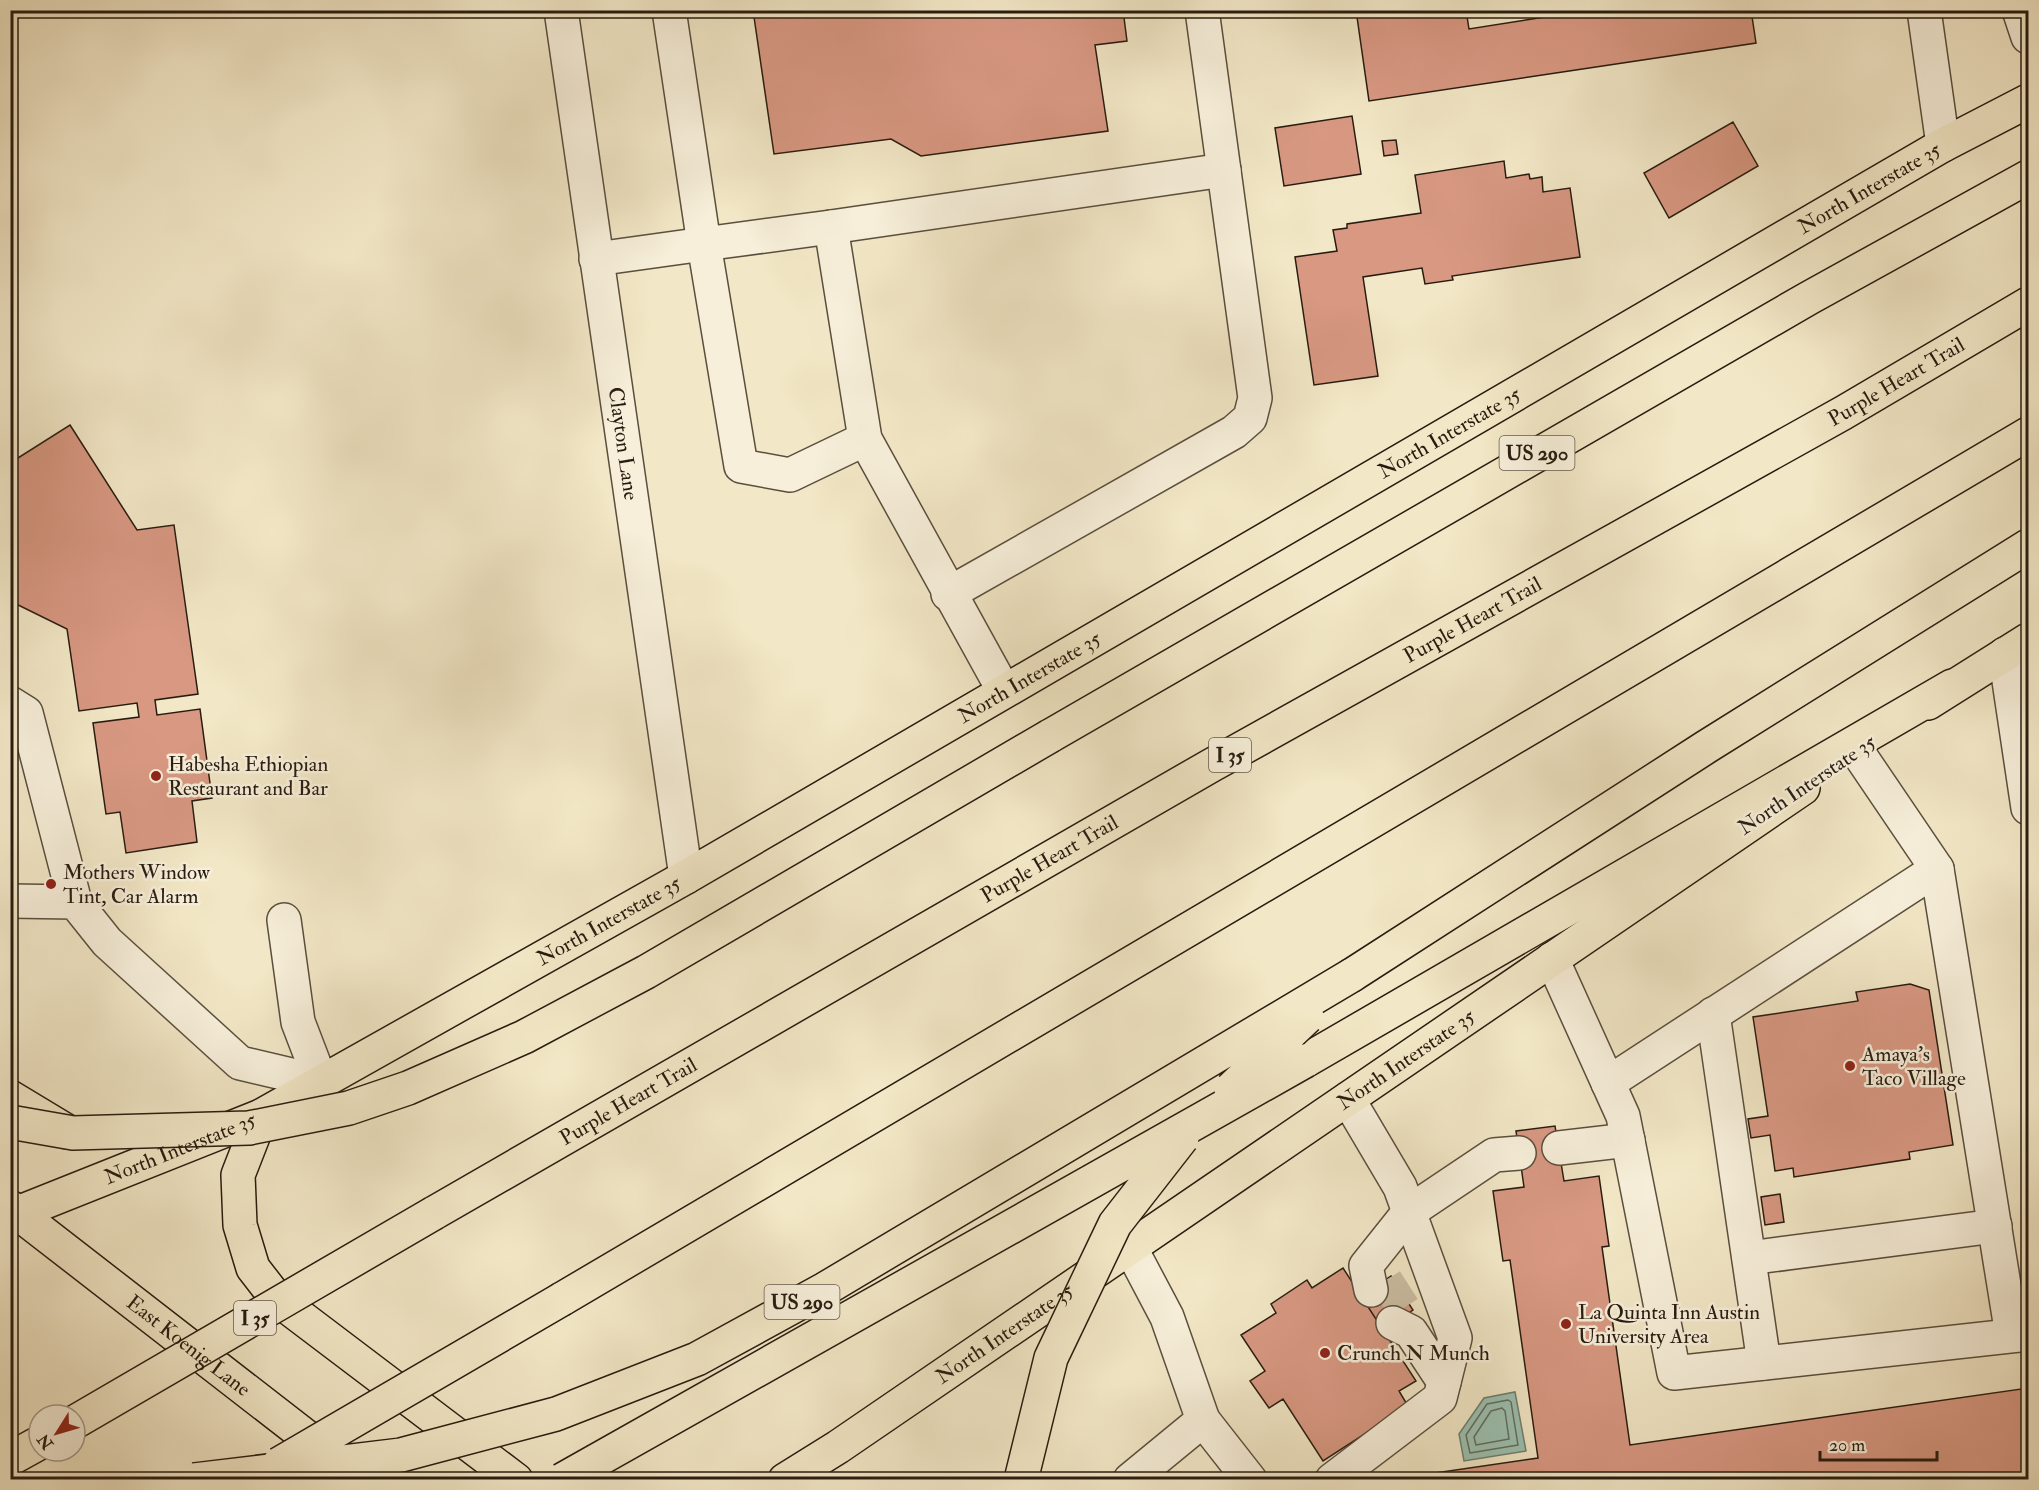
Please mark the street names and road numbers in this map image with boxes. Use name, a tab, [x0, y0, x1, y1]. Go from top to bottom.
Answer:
street label: North Interstate 35	[1793, 135, 1946, 240]
street label: Purple Heart Trail	[1823, 331, 1970, 432]
street label: North Interstate 35	[1373, 380, 1526, 485]
street label: Clayton Lane	[602, 385, 645, 502]
road number: US 290	[1500, 436, 1574, 470]
street label: Purple Heart Trail	[1399, 570, 1547, 669]
street label: North Interstate 35	[953, 625, 1106, 729]
street label: North Interstate 35	[1733, 728, 1882, 841]
road number: I 35	[1209, 738, 1251, 772]
street label: Purple Heart Trail	[976, 808, 1123, 909]
street label: North Interstate 35	[532, 869, 686, 972]
street label: North Interstate 35	[1332, 1002, 1481, 1116]
street label: Purple Heart Trail	[555, 1051, 702, 1151]
street label: North Interstate 35	[100, 1106, 261, 1191]
street label: North Interstate 35	[930, 1276, 1079, 1390]
road number: US 290	[764, 1285, 840, 1319]
street label: East Koenig Lane	[121, 1289, 256, 1402]
road number: I 35	[234, 1301, 276, 1335]

